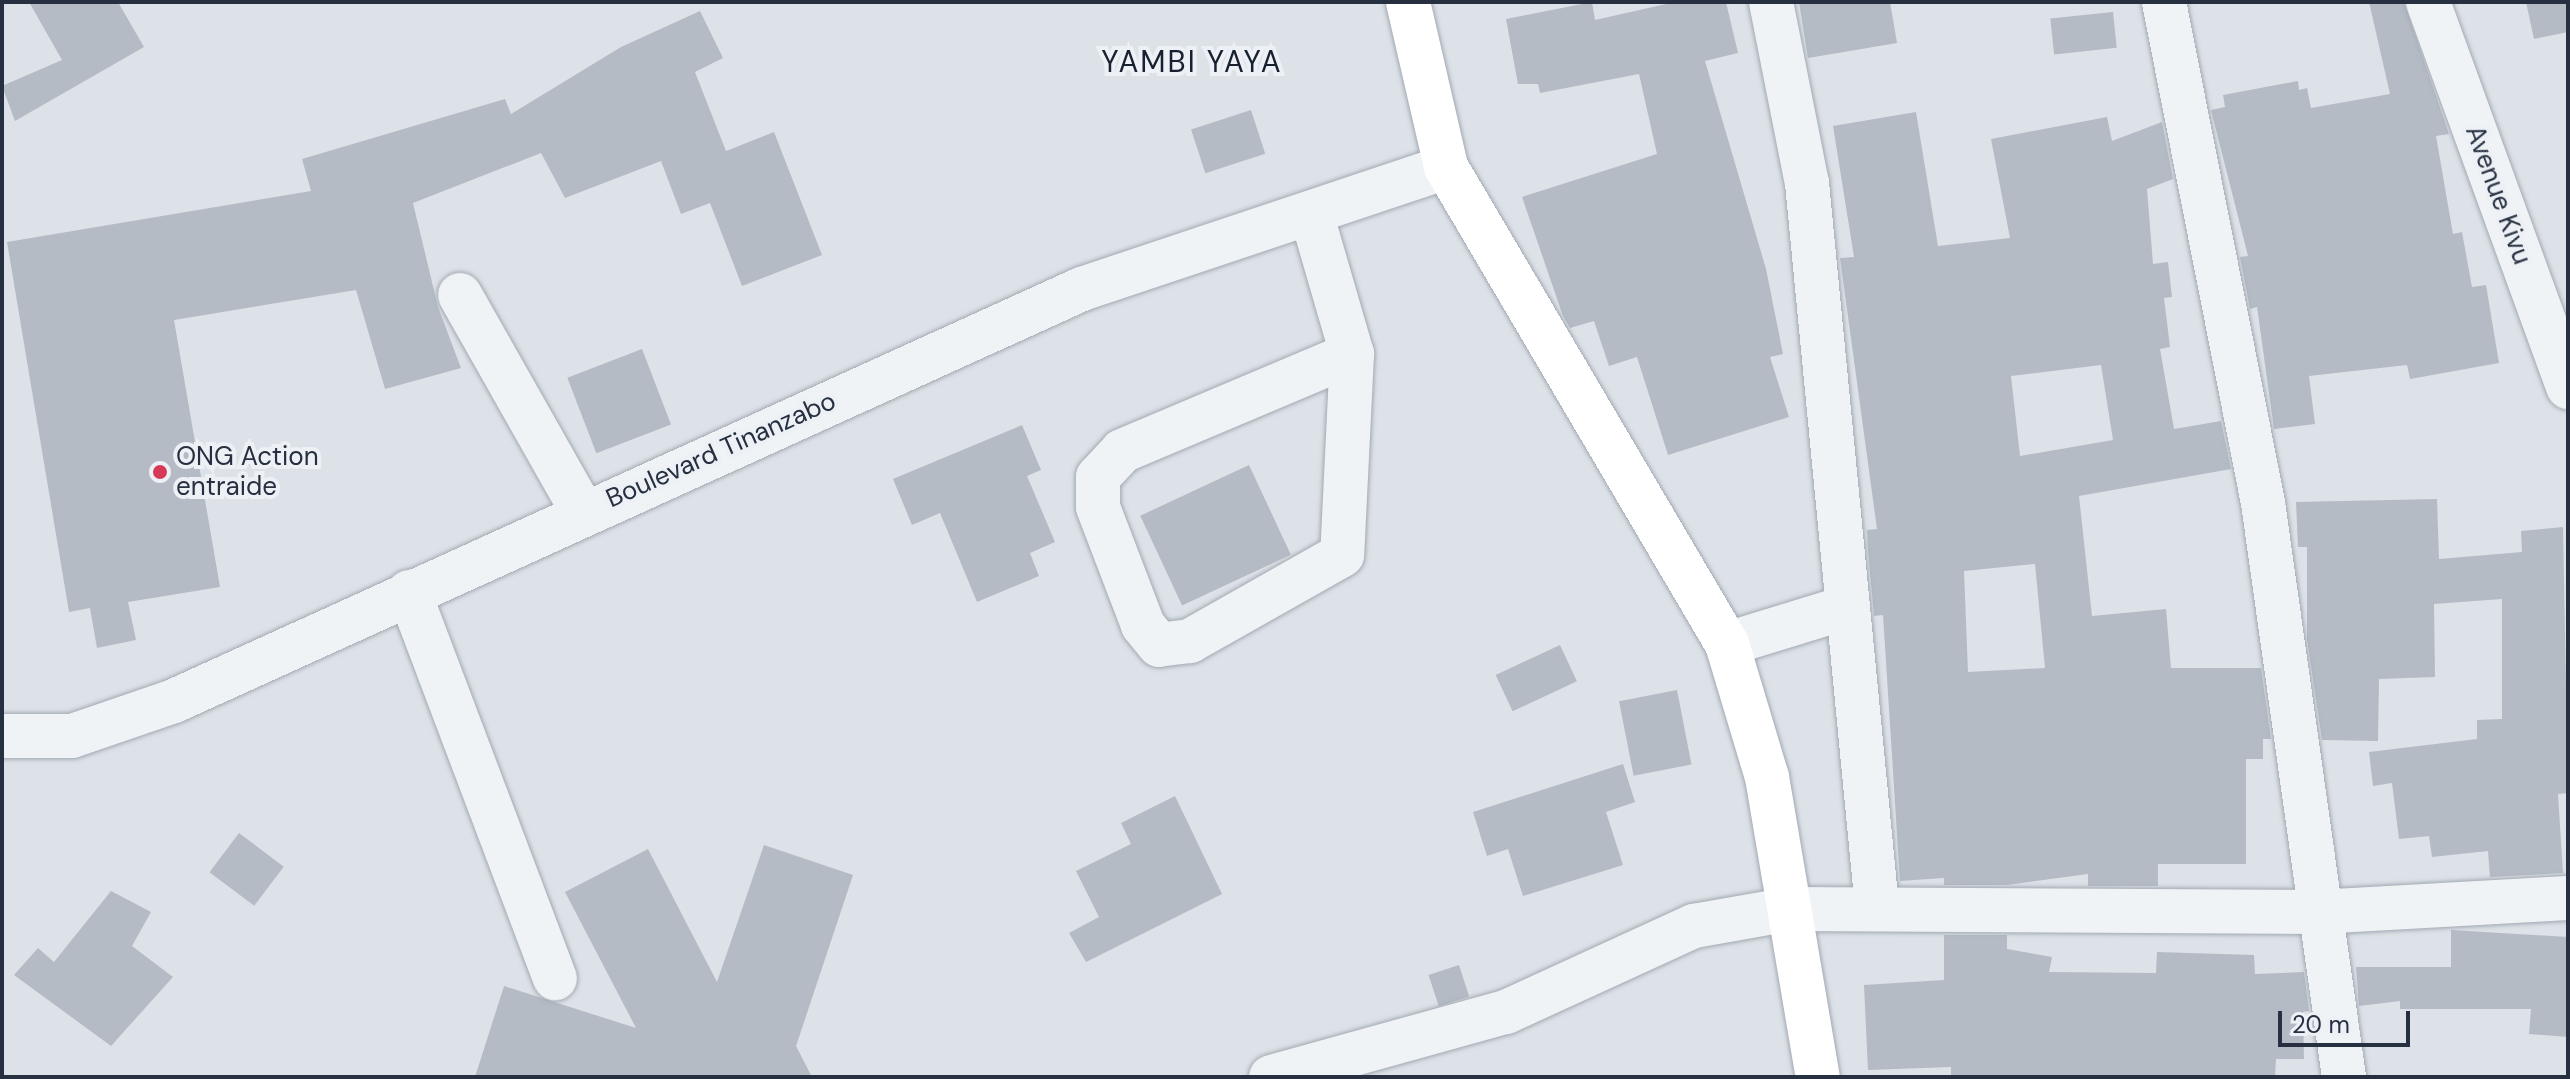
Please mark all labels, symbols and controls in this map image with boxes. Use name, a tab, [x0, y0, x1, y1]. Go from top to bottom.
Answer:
district label: YAMBI YAYA	[1101, 44, 1283, 80]
street label: Avenue Kivu	[2458, 121, 2538, 269]
street label: Boulevard Tinanzabo	[601, 385, 841, 515]
place label: ONG Action entraide	[176, 441, 319, 502]
marker: ONG Action entraide	[151, 463, 169, 481]
scale bar	[2282, 995, 2414, 1045]
text: 20 m	[2292, 1009, 2350, 1040]

